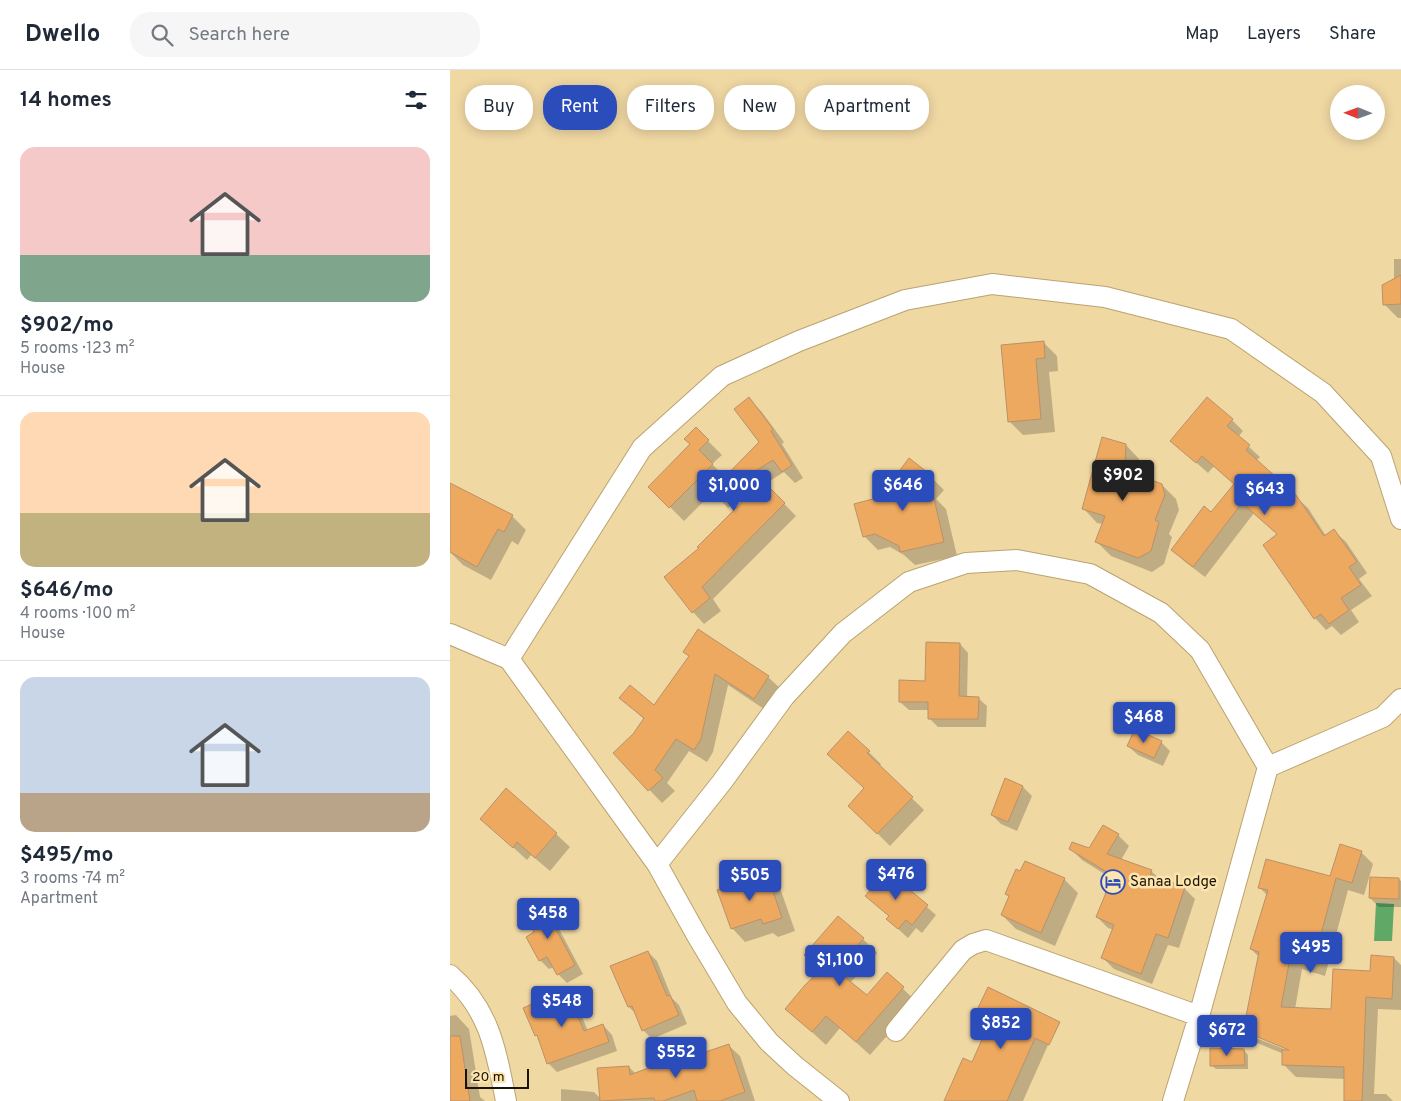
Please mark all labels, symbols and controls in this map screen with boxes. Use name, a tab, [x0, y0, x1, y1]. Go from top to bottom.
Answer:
search box	[130, 12, 480, 57]
text: Dwello	[25, 20, 100, 50]
icon: search	[148, 21, 176, 49]
text: Search here	[188, 23, 290, 47]
text: Map	[1185, 23, 1219, 46]
text: Layers	[1247, 23, 1301, 46]
text: Share	[1329, 23, 1376, 46]
chip: Buy	[465, 85, 533, 130]
chip: Rent	[543, 85, 617, 130]
chip: Filters	[627, 85, 714, 130]
chip: New	[724, 85, 795, 130]
chip: Apartment	[805, 85, 929, 130]
north arrow	[1330, 85, 1385, 140]
map controls	[1330, 85, 1385, 140]
icon: filters	[402, 86, 430, 114]
text: 14 homes	[20, 87, 112, 114]
icon: home	[180, 179, 270, 269]
text: $902/mo	[20, 312, 114, 339]
text: 5 rooms · 123 m²	[20, 339, 135, 359]
text: House	[20, 359, 65, 379]
icon: home	[180, 445, 270, 535]
pin: $902	[1093, 460, 1153, 502]
text: $902	[1103, 466, 1143, 486]
pin: $1,000	[693, 470, 775, 512]
pin: $646	[873, 470, 933, 512]
pin: $643	[1235, 474, 1295, 516]
text: $1,000	[708, 476, 760, 496]
text: $646	[883, 476, 923, 496]
text: $643	[1245, 480, 1285, 500]
text: $646/mo	[20, 577, 113, 604]
text: 4 rooms · 100 m²	[20, 604, 136, 624]
text: House	[20, 624, 65, 644]
pin: $468	[1114, 702, 1174, 744]
text: $468	[1124, 708, 1164, 728]
icon: home	[180, 710, 270, 800]
text: $495/mo	[20, 842, 113, 869]
pin: $476	[866, 858, 926, 901]
pin: $505	[720, 860, 780, 902]
text: $476	[877, 865, 915, 885]
text: $505	[730, 866, 770, 886]
text: 3 rooms · 74 m²	[20, 869, 125, 889]
hotel icon: Sanaa Lodge	[1100, 869, 1126, 895]
place label: Sanaa Lodge	[1130, 873, 1217, 892]
text: Apartment	[20, 889, 98, 909]
pin: $458	[518, 898, 578, 940]
text: $458	[528, 904, 568, 924]
pin: $495	[1281, 932, 1341, 974]
text: $495	[1291, 938, 1331, 958]
pin: $1,100	[799, 944, 881, 987]
text: $1,100	[816, 951, 864, 971]
pin: $548	[532, 986, 592, 1028]
text: $548	[542, 992, 582, 1012]
pin: $852	[971, 1008, 1031, 1050]
text: $852	[981, 1014, 1021, 1034]
pin: $672	[1197, 1014, 1257, 1057]
text: $672	[1208, 1021, 1246, 1041]
pin: $552	[646, 1036, 706, 1079]
text: $552	[657, 1043, 696, 1063]
scale bar	[465, 1066, 529, 1089]
text: 20 m	[472, 1069, 505, 1086]

